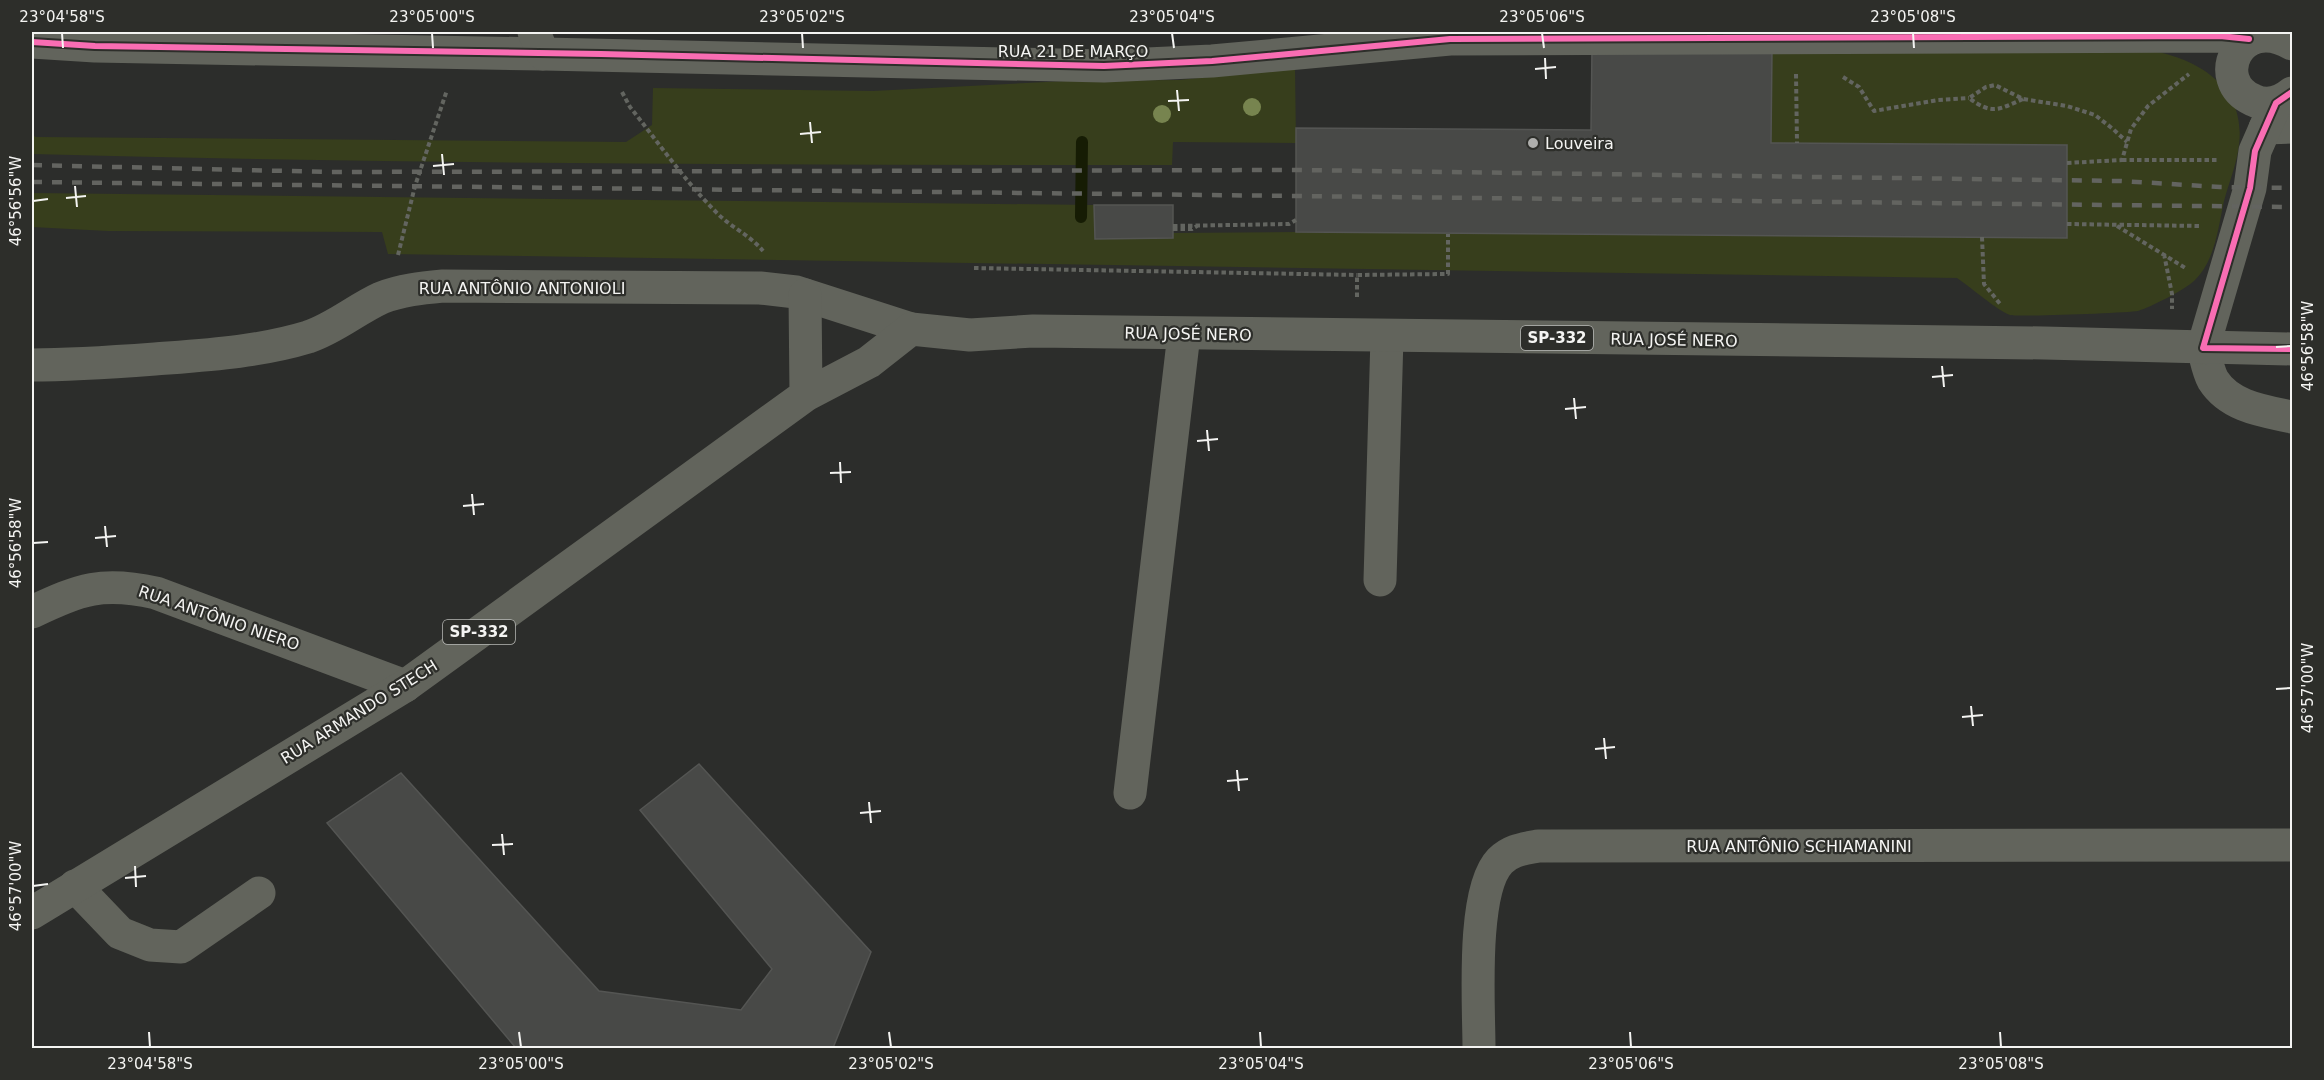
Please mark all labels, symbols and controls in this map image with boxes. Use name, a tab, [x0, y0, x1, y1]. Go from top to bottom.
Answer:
text: 23°04'58"S	[19, 8, 105, 26]
text: 23°05'00"S	[389, 8, 475, 26]
text: 23°05'02"S	[759, 8, 845, 26]
text: 23°05'04"S	[1129, 8, 1215, 26]
text: 23°05'06"S	[1499, 8, 1585, 26]
text: 23°05'08"S	[1870, 8, 1956, 26]
street label: RUA 21 DE MARÇO	[998, 42, 1148, 61]
place label: Louveira	[1545, 134, 1614, 153]
marker: Louveira	[1526, 136, 1540, 150]
text: 46°56'56"W	[7, 156, 25, 246]
street label: RUA ANTÔNIO ANTONIOLI	[419, 279, 625, 298]
text: 46°56'58"W	[2299, 301, 2317, 391]
street label: RUA JOSÉ NERO	[1124, 323, 1252, 345]
road number: SP-332	[1521, 326, 1593, 350]
street label: RUA JOSÉ NERO	[1610, 329, 1738, 351]
text: 46°56'58"W	[7, 498, 25, 588]
street label: RUA ANTÔNIO NIERO	[136, 582, 302, 654]
road number: SP-332	[443, 620, 515, 644]
text: 46°57'00"W	[2299, 643, 2317, 733]
street label: RUA ARMANDO STECH	[277, 656, 441, 768]
street label: RUA ANTÔNIO SCHIAMANINI	[1686, 837, 1912, 856]
text: 46°57'00"W	[7, 841, 25, 931]
text: 23°04'58"S	[107, 1055, 193, 1073]
text: 23°05'00"S	[478, 1055, 564, 1073]
text: 23°05'02"S	[848, 1055, 934, 1073]
text: 23°05'04"S	[1218, 1055, 1304, 1073]
text: 23°05'06"S	[1588, 1055, 1674, 1073]
text: 23°05'08"S	[1958, 1055, 2044, 1073]

